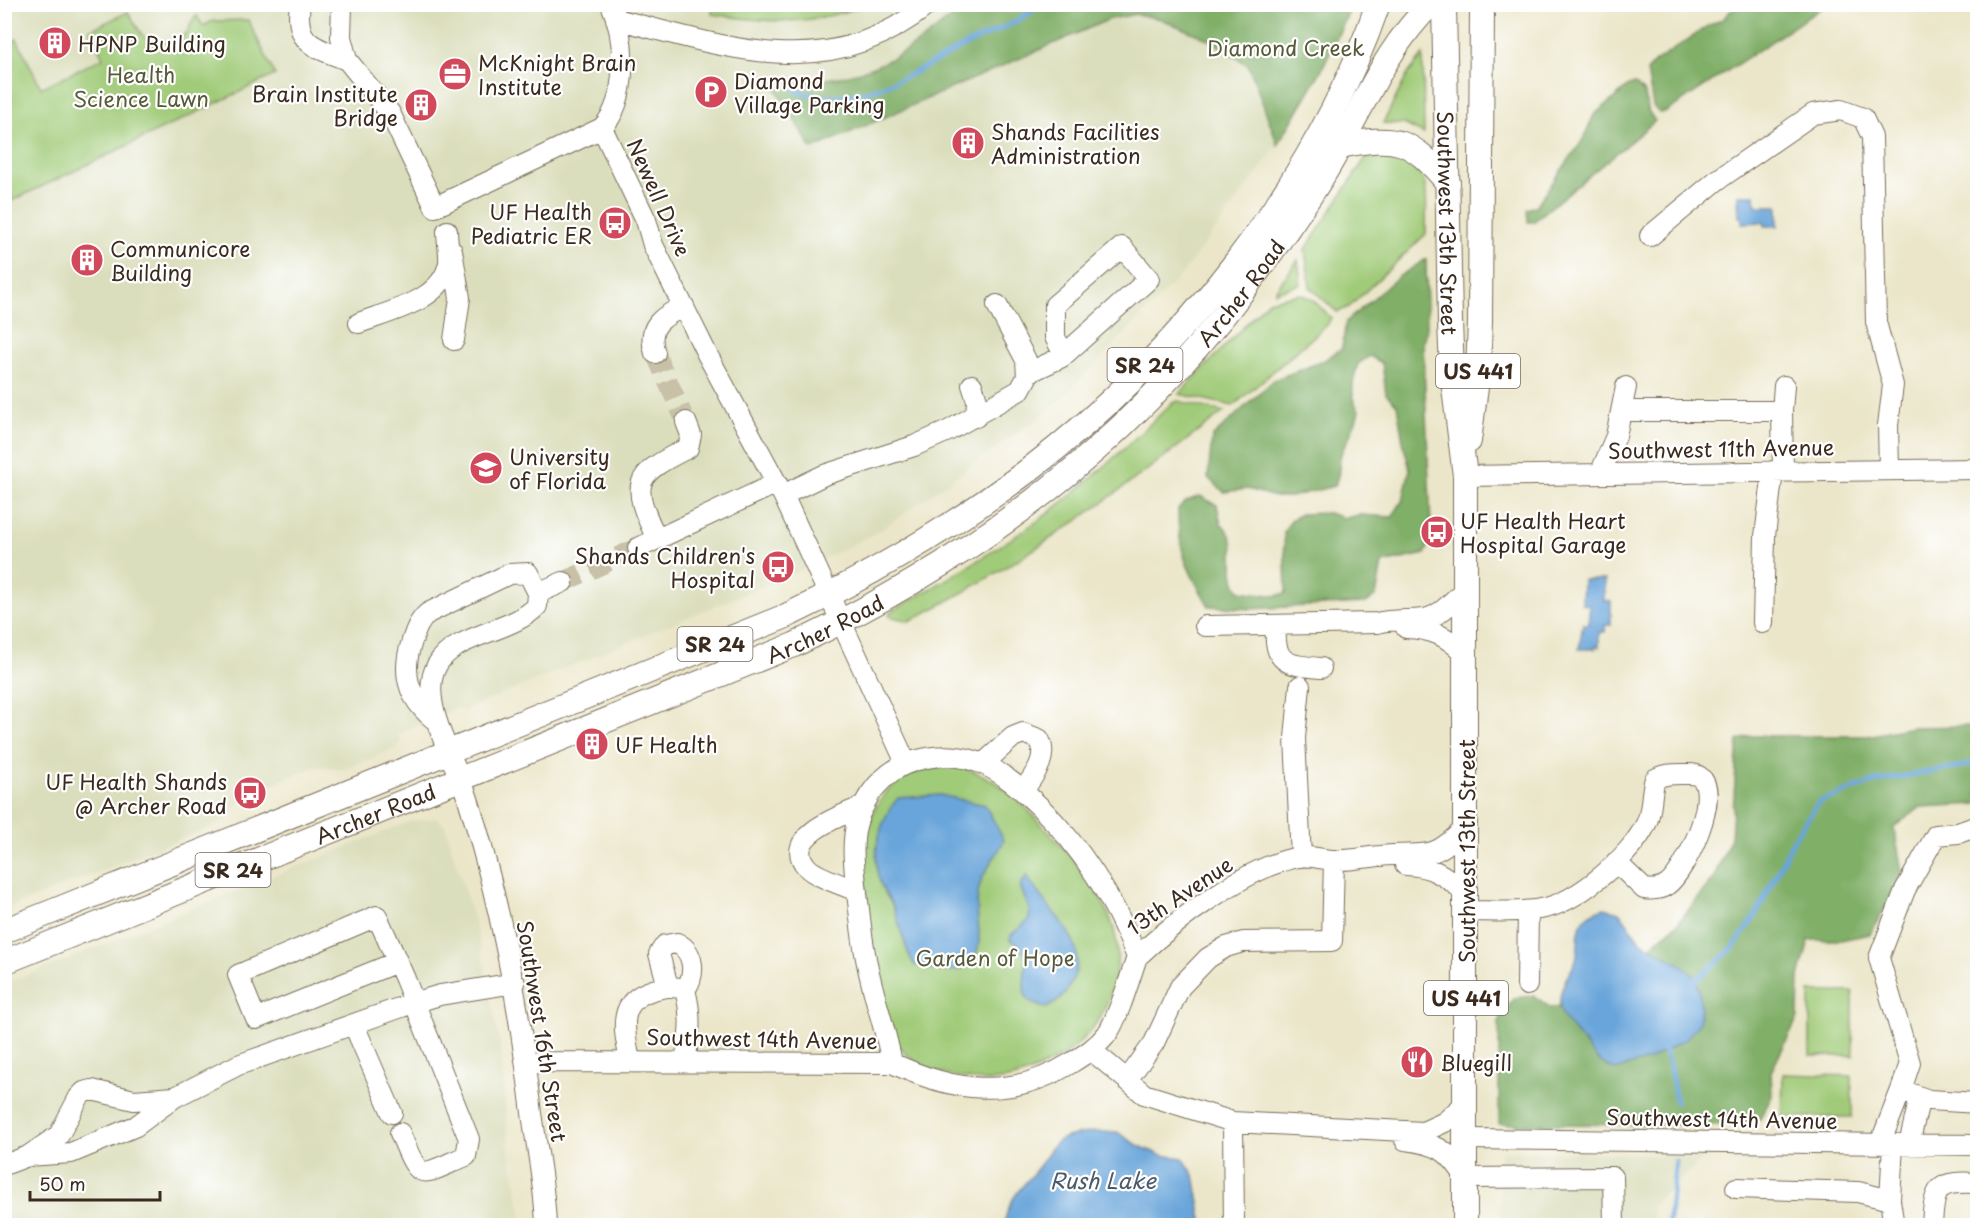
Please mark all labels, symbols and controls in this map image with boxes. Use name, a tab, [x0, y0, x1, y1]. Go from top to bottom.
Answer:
building icon: HPNP Building	[37, 25, 73, 61]
place label: HPNP Building	[78, 27, 226, 59]
park label: Diamond Creek	[1207, 31, 1365, 63]
place label: McKnight Brain Institute	[478, 46, 636, 102]
office icon: McKnight Brain Institute	[437, 56, 473, 92]
park label: Health Science Lawn	[73, 58, 209, 114]
place label: Diamond Village Parking	[734, 64, 885, 120]
parking icon: Diamond Village Parking	[693, 74, 729, 110]
place label: Brain Institute Bridge	[252, 77, 398, 133]
building icon: Brain Institute Bridge	[403, 87, 439, 123]
street label: Southwest 13th Street	[1430, 111, 1467, 336]
place label: Shands Facilities Administration	[991, 115, 1160, 171]
building icon: Shands Facilities Administration	[950, 125, 986, 161]
street label: Newell Drive	[620, 133, 700, 261]
place label: UF Health Pediatric ER	[471, 195, 592, 251]
bus stop icon: UF Health Pediatric ER	[597, 205, 633, 241]
place label: Communicore Building	[110, 232, 250, 288]
street label: Archer Road	[1189, 233, 1292, 353]
building icon: Communicore Building	[69, 242, 105, 278]
road number: SR 24	[1108, 348, 1182, 382]
road number: US 441	[1436, 354, 1520, 388]
street label: Southwest 11th Avenue	[1608, 430, 1834, 466]
place label: University of Florida	[509, 440, 610, 496]
school or university icon: University of Florida	[468, 450, 504, 486]
place label: UF Health Heart Hospital Garage	[1460, 504, 1626, 560]
bus stop icon: UF Health Heart Hospital Garage	[1419, 514, 1455, 550]
place label: Shands Children's Hospital	[575, 539, 755, 595]
bus stop icon: Shands Children's Hospital	[760, 549, 796, 585]
street label: Archer Road	[761, 586, 889, 671]
road number: SR 24	[678, 627, 752, 661]
building icon: UF Health	[574, 726, 610, 762]
place label: UF Health	[615, 728, 718, 760]
street label: Southwest 13th Street	[1450, 739, 1482, 963]
place label: UF Health Shands @ Archer Road	[45, 765, 227, 821]
street label: Archer Road	[310, 774, 440, 852]
bus stop icon: UF Health Shands @ Archer Road	[232, 775, 268, 811]
street label: 13th Avenue	[1119, 848, 1239, 942]
road number: SR 24	[196, 853, 270, 887]
street label: Southwest 16th Street	[510, 918, 576, 1144]
park label: Garden of Hope	[916, 941, 1074, 973]
road number: US 441	[1424, 981, 1508, 1015]
street label: Southwest 14th Avenue	[646, 1020, 878, 1056]
restaurant icon: Bluegill	[1399, 1044, 1435, 1080]
place label: Bluegill	[1440, 1046, 1512, 1078]
street label: Southwest 14th Avenue	[1606, 1100, 1838, 1136]
water label: Rush Lake	[1050, 1163, 1157, 1196]
scale bar	[30, 1164, 160, 1202]
text: 50 m	[39, 1170, 86, 1197]

